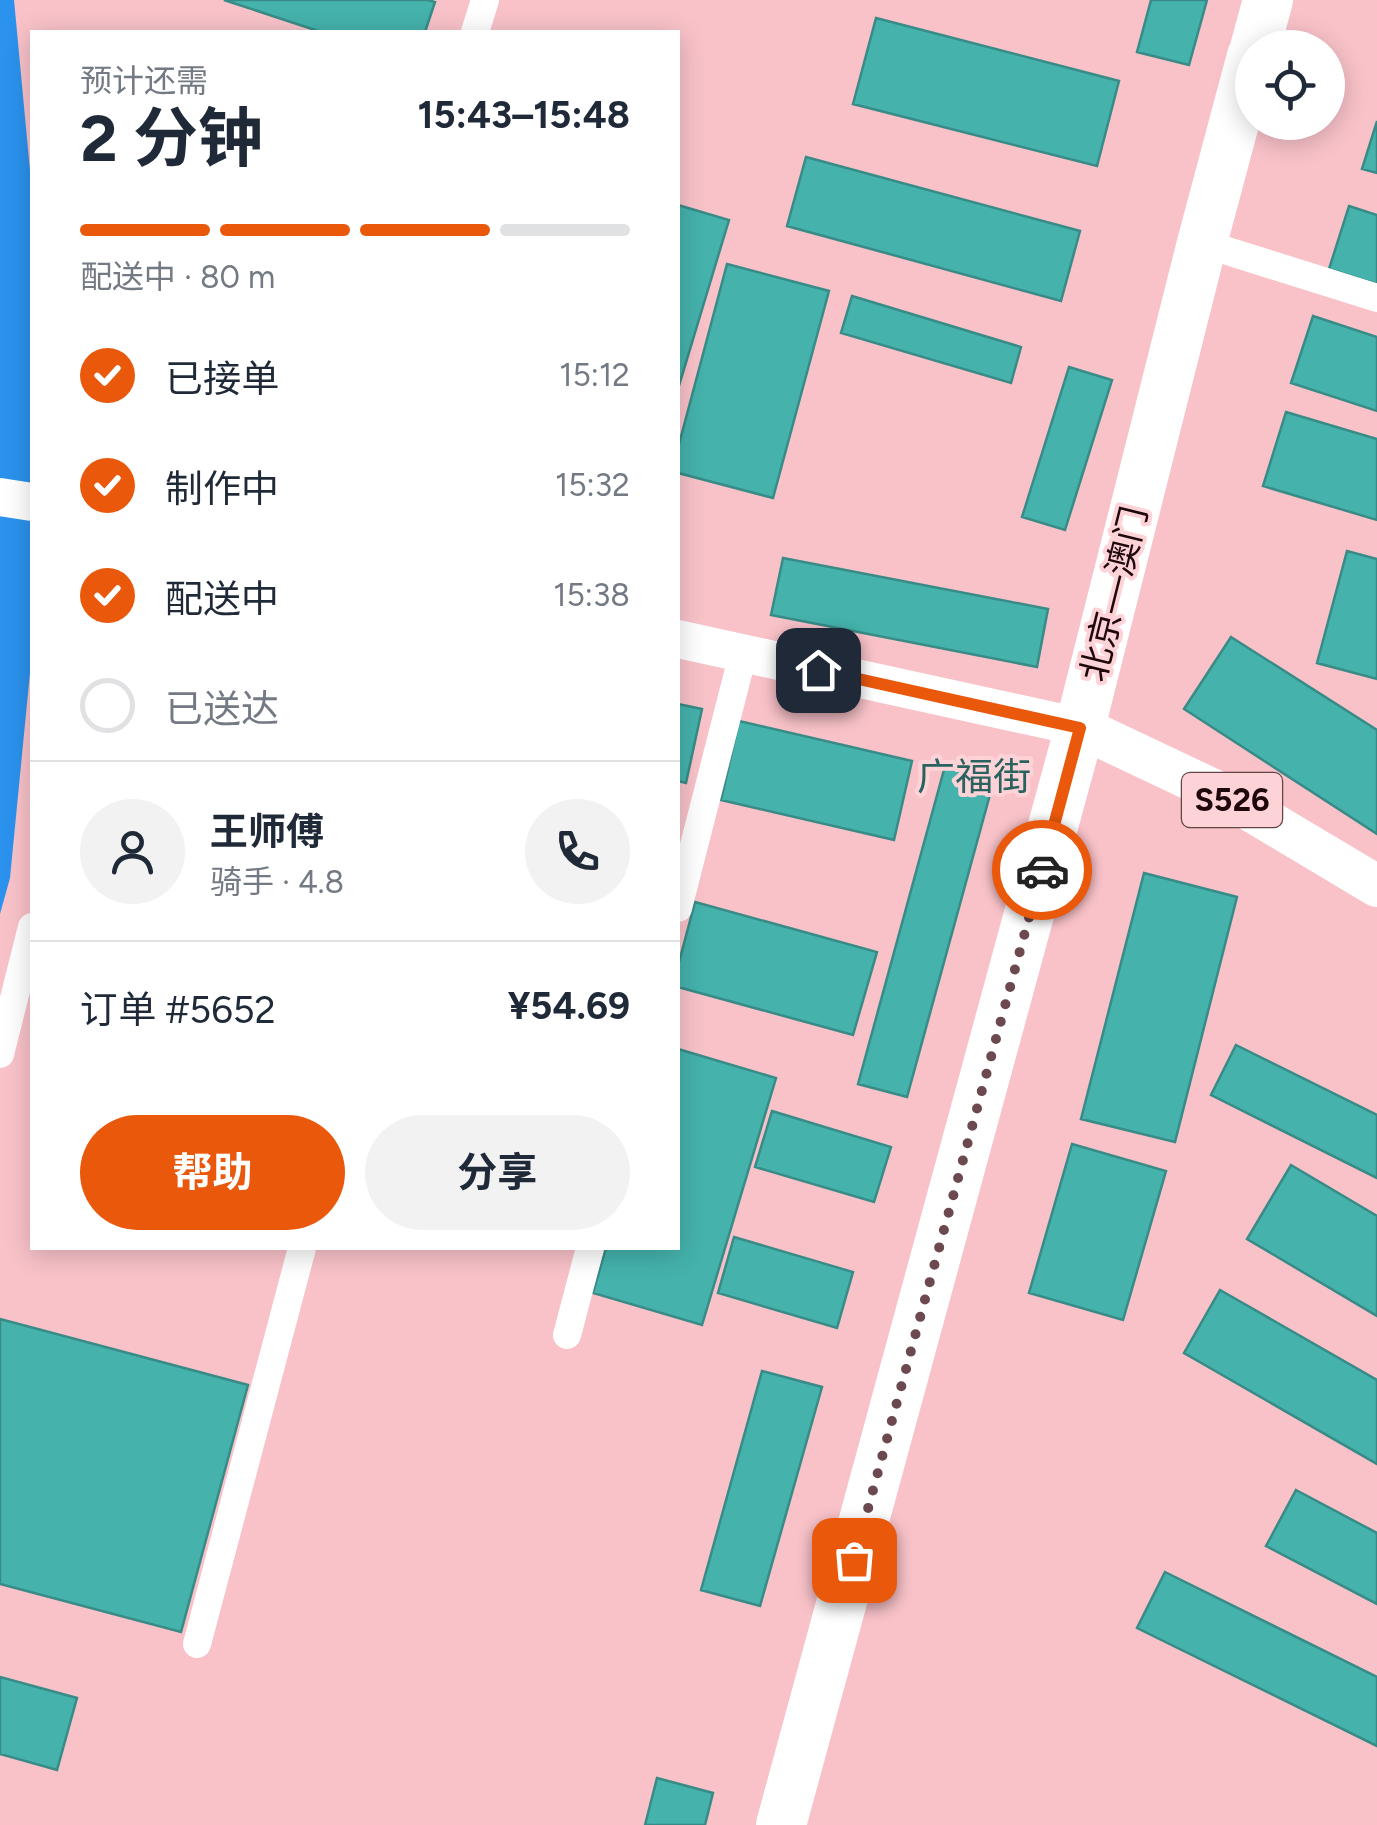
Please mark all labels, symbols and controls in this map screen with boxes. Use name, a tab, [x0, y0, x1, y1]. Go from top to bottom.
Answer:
map controls	[1235, 30, 1345, 140]
button: locate	[1235, 30, 1345, 140]
text: 预计还需	[80, 62, 208, 100]
text: 15:43–15:48	[418, 92, 630, 138]
text: 2 分钟	[80, 99, 263, 177]
text: 配送中 · 80 m	[80, 258, 275, 296]
icon: check	[80, 348, 135, 403]
text: 已接单	[165, 356, 279, 402]
text: 15:12	[559, 356, 630, 394]
icon: check	[80, 458, 135, 513]
text: 制作中	[165, 466, 279, 512]
text: 15:32	[555, 466, 630, 504]
street label: 北京—澳门	[1072, 502, 1156, 686]
icon: check	[80, 568, 135, 623]
text: 配送中	[165, 576, 279, 622]
text: 15:38	[553, 576, 630, 614]
pin	[776, 628, 861, 713]
icon: home	[791, 643, 846, 698]
text: 已送达	[165, 686, 279, 732]
district label: 广福街	[917, 754, 1031, 800]
road number: S526	[1182, 773, 1282, 827]
button: person	[80, 799, 185, 904]
button: phone	[525, 799, 630, 904]
text: 王师傅	[210, 809, 324, 855]
courier	[992, 820, 1092, 920]
icon: car	[1015, 843, 1070, 898]
text: 骑手 · 4.8	[210, 863, 344, 901]
text: ¥54.69	[508, 983, 630, 1029]
text: 订单 #5652	[80, 987, 276, 1033]
button: 帮助	[80, 1115, 345, 1230]
button: 分享	[365, 1115, 630, 1230]
pin	[812, 1518, 897, 1603]
icon: bag	[827, 1533, 882, 1588]

